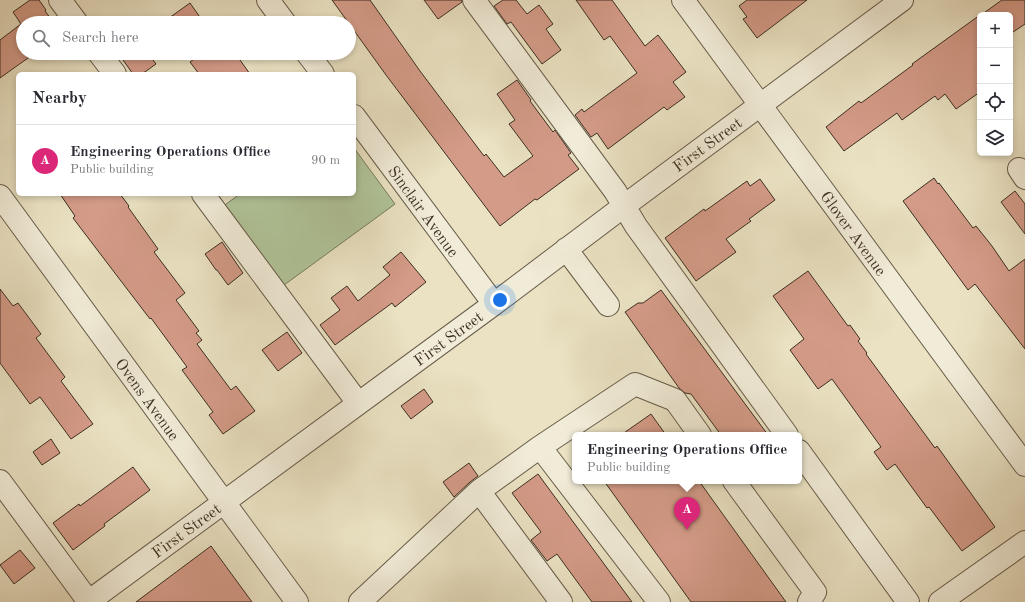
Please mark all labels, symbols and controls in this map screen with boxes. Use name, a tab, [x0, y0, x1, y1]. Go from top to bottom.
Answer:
map controls	[977, 12, 1013, 156]
button: +	[977, 12, 1013, 48]
search box	[16, 16, 356, 60]
icon: search	[30, 27, 52, 49]
text: Search here	[62, 31, 139, 46]
button: −	[977, 48, 1013, 84]
button: locate	[977, 84, 1013, 120]
text: Nearby	[32, 90, 87, 107]
street label: First Street	[671, 115, 746, 176]
button: layers	[977, 120, 1013, 156]
text: Engineering Operations Office	[70, 145, 271, 160]
text: A	[40, 154, 50, 167]
text: 90 m	[311, 154, 340, 167]
text: Public building	[70, 163, 154, 176]
street label: Sinclair Avenue	[384, 164, 461, 261]
street label: Glover Avenue	[817, 189, 888, 279]
your location	[490, 290, 510, 310]
street label: First Street	[412, 309, 487, 370]
street label: Ovens Avenue	[111, 356, 181, 444]
popup	[572, 432, 802, 484]
text: Engineering Operations Office	[587, 443, 787, 458]
text: Public building	[587, 461, 670, 474]
pin: A	[674, 497, 700, 530]
street label: First Street	[150, 501, 225, 562]

